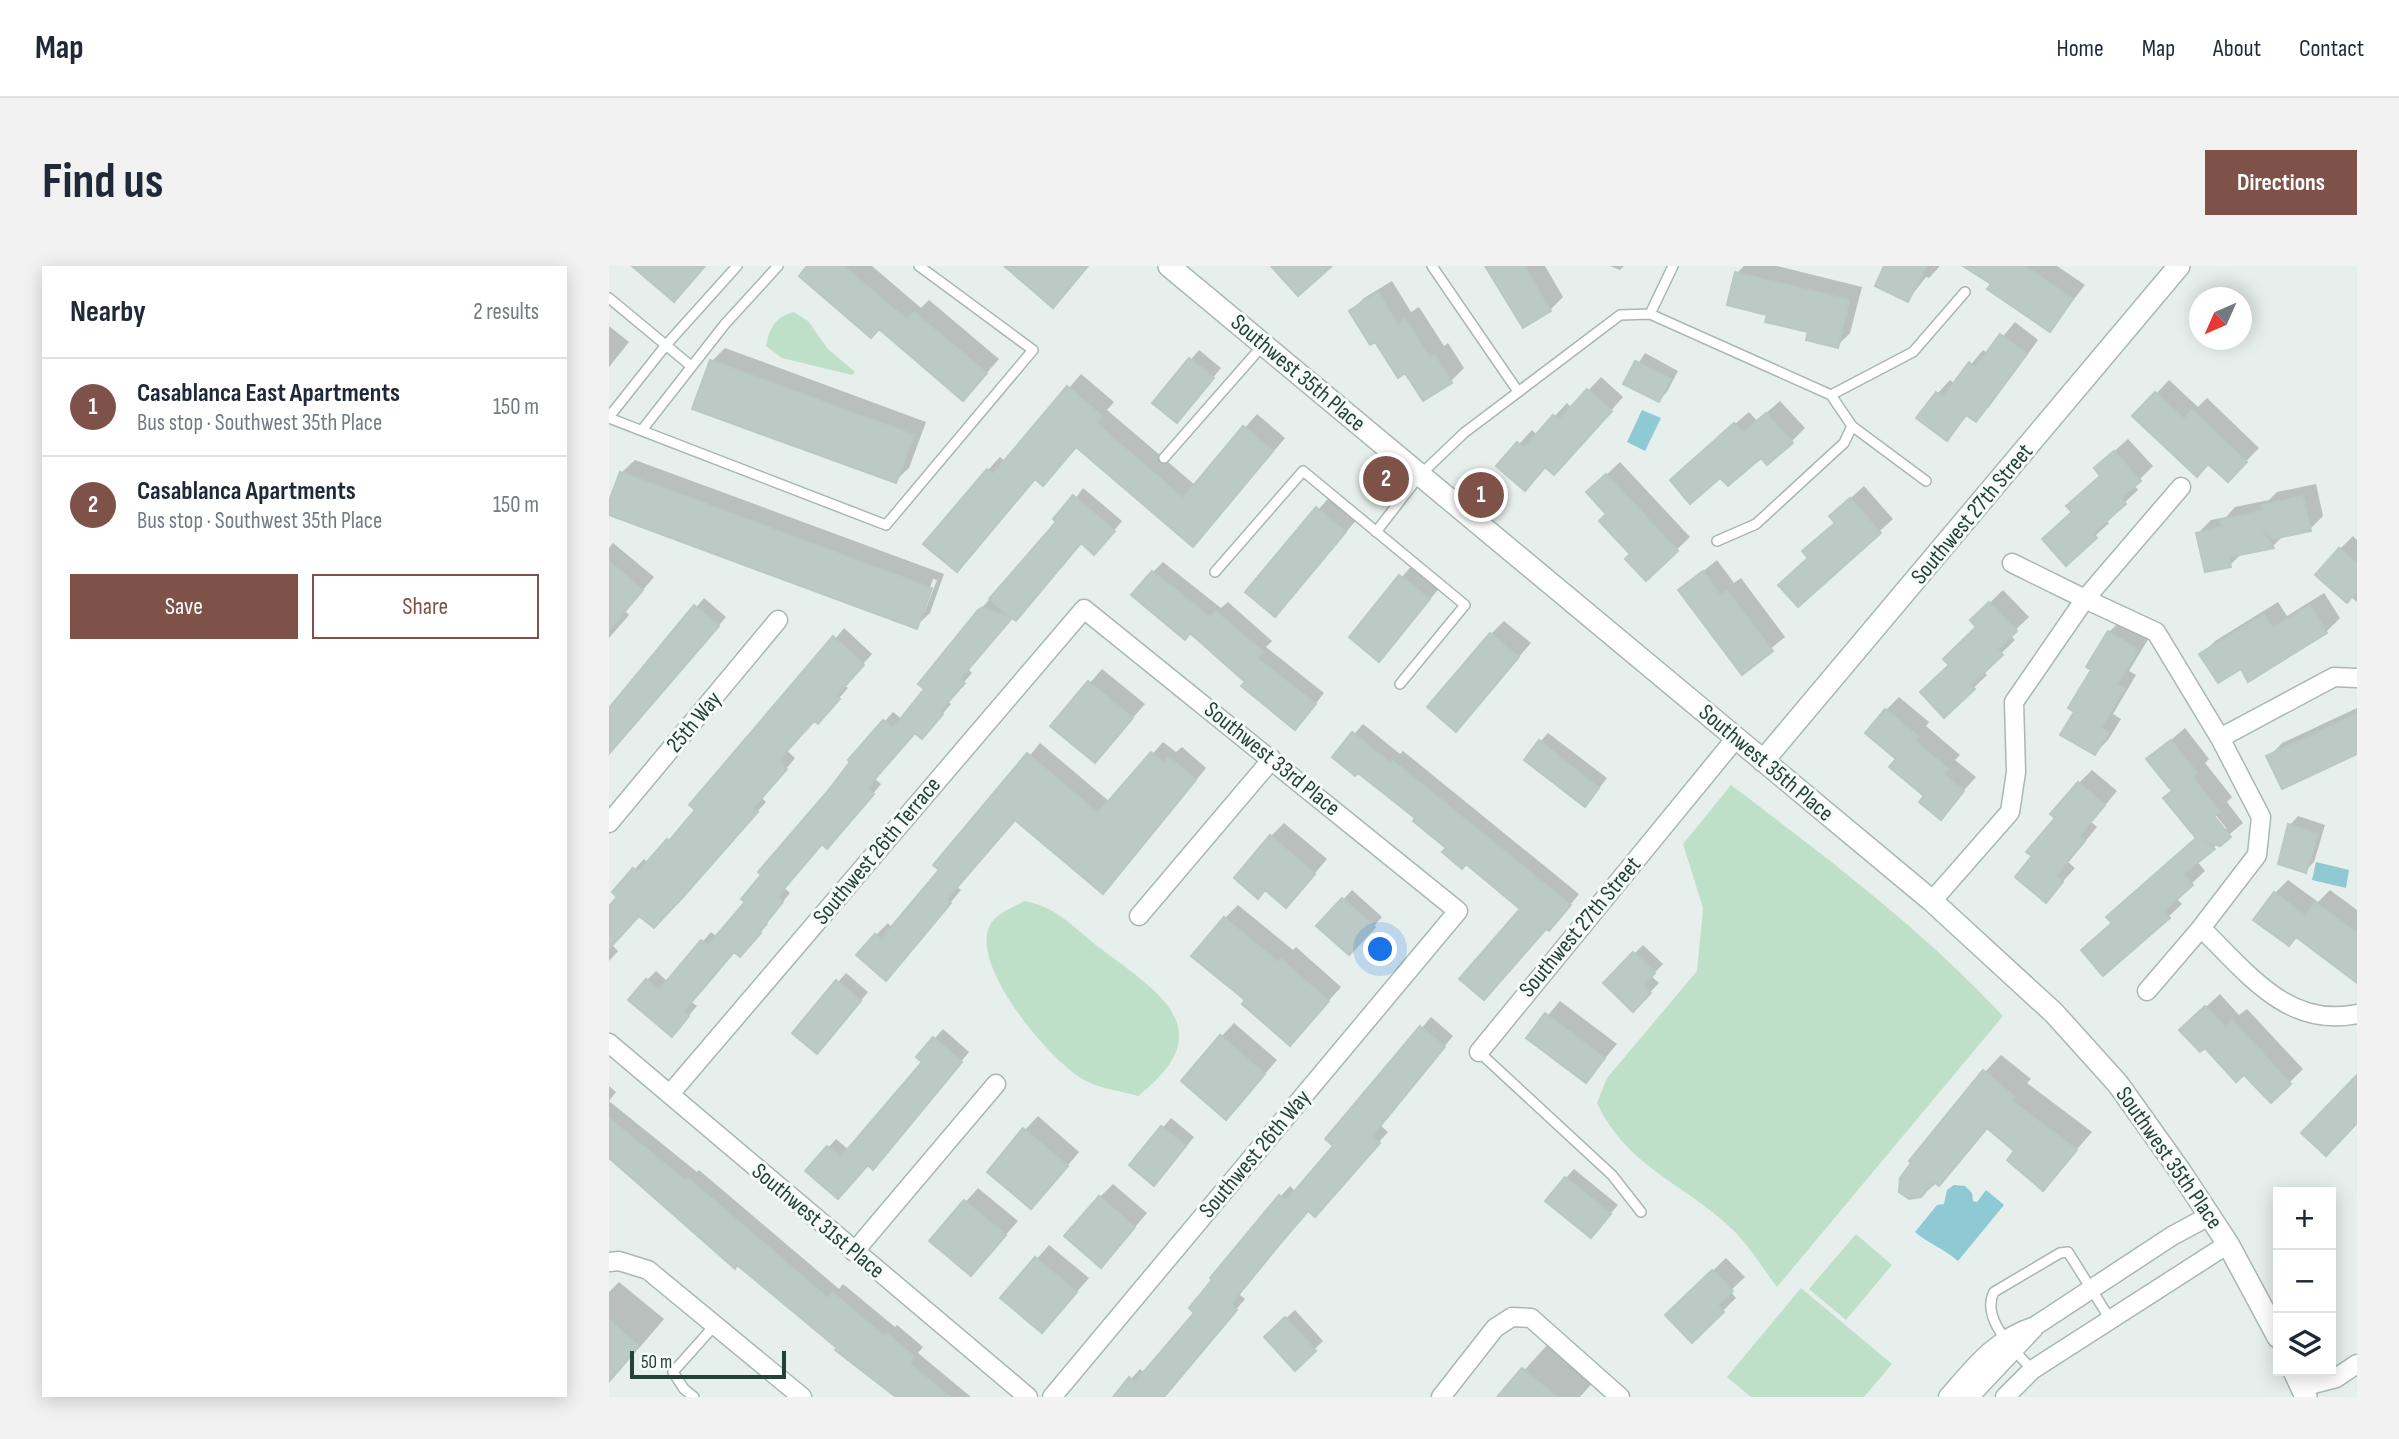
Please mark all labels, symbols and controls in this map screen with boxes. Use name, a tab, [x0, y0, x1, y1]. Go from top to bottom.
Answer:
text: Map	[35, 28, 84, 68]
text: Home	[2056, 34, 2104, 63]
text: Map	[2142, 34, 2175, 63]
text: About	[2213, 34, 2261, 63]
text: Contact	[2299, 34, 2364, 63]
button: Directions	[2205, 150, 2357, 215]
text: Find us	[42, 153, 164, 212]
north arrow	[2189, 287, 2252, 350]
text: Nearby	[70, 294, 146, 330]
text: 2 results	[473, 298, 539, 326]
street label: Southwest 35th Place	[1225, 308, 1371, 438]
text: Casablanca East Apartments	[137, 378, 400, 409]
text: 1	[88, 393, 98, 421]
text: 150 m	[493, 393, 539, 421]
text: Bus stop · Southwest 35th Place	[137, 409, 382, 437]
street label: Southwest 27th Street	[1905, 438, 2039, 590]
pin: 2	[1363, 453, 1409, 505]
pin: 1	[1458, 469, 1504, 521]
text: Casablanca Apartments	[137, 476, 356, 507]
text: 2	[88, 491, 98, 519]
text: 150 m	[493, 491, 539, 519]
text: Bus stop · Southwest 35th Place	[137, 507, 382, 535]
button: Save	[70, 574, 298, 639]
button: Share	[312, 574, 539, 639]
street label: 25th Way	[660, 686, 728, 758]
street label: Southwest 33rd Place	[1198, 696, 1346, 822]
street label: Southwest 35th Place	[1693, 698, 1839, 828]
street label: Southwest 26th Terrace	[807, 772, 947, 930]
street label: Southwest 27th Street	[1513, 851, 1647, 1003]
your location	[1363, 932, 1397, 966]
street label: Southwest 35th Place	[2110, 1081, 2228, 1235]
street label: Southwest 26th Way	[1193, 1084, 1317, 1224]
street label: Southwest 31st Place	[746, 1157, 890, 1285]
map controls	[2273, 1187, 2336, 1376]
button: +	[2273, 1187, 2336, 1250]
button: −	[2273, 1250, 2336, 1313]
button: layers	[2273, 1313, 2336, 1376]
scale bar	[630, 1348, 786, 1380]
text: 50 m	[641, 1351, 672, 1374]

